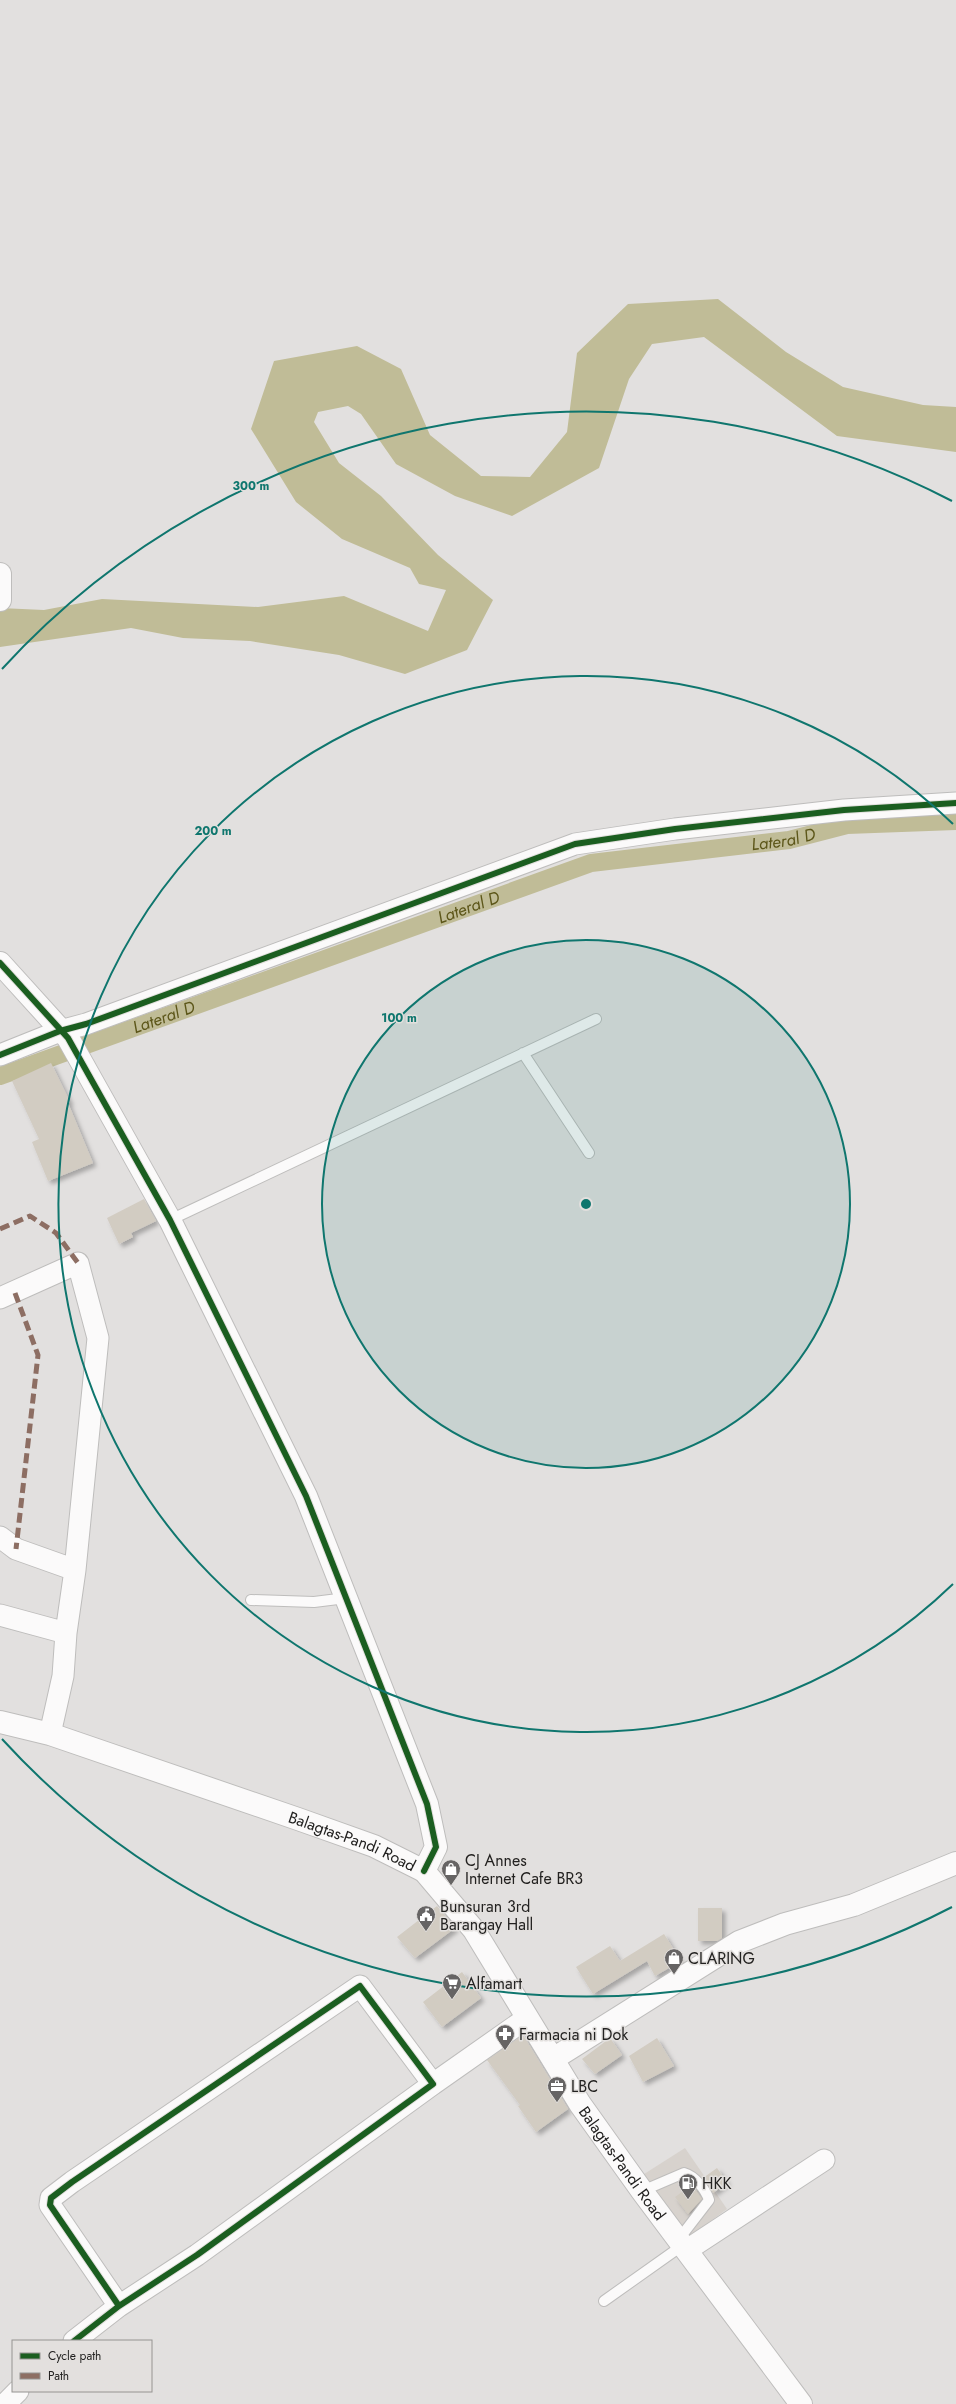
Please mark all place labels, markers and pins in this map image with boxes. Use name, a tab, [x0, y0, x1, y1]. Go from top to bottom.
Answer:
centre of rings	[579, 1197, 593, 1211]
place label: CJ Annes Internet Cafe BR3	[465, 1849, 583, 1890]
shop icon: CJ Annes Internet Cafe BR3	[440, 1858, 462, 1886]
place label: Bunsuran 3rd Barangay Hall	[440, 1895, 533, 1936]
public building icon: Bunsuran 3rd Barangay Hall	[415, 1904, 437, 1932]
shop icon: CLARING	[663, 1947, 685, 1975]
place label: CLARING	[688, 1947, 755, 1970]
supermarket icon: Alfamart	[441, 1972, 463, 2000]
place label: Alfamart	[466, 1972, 522, 1995]
pharmacy icon: Farmacia ni Dok	[494, 2023, 516, 2051]
place label: Farmacia ni Dok	[519, 2023, 629, 2046]
office icon: LBC	[546, 2075, 568, 2103]
place label: LBC	[571, 2075, 598, 2098]
fuel station icon: HKK	[677, 2172, 699, 2200]
place label: HKK	[702, 2172, 732, 2195]

